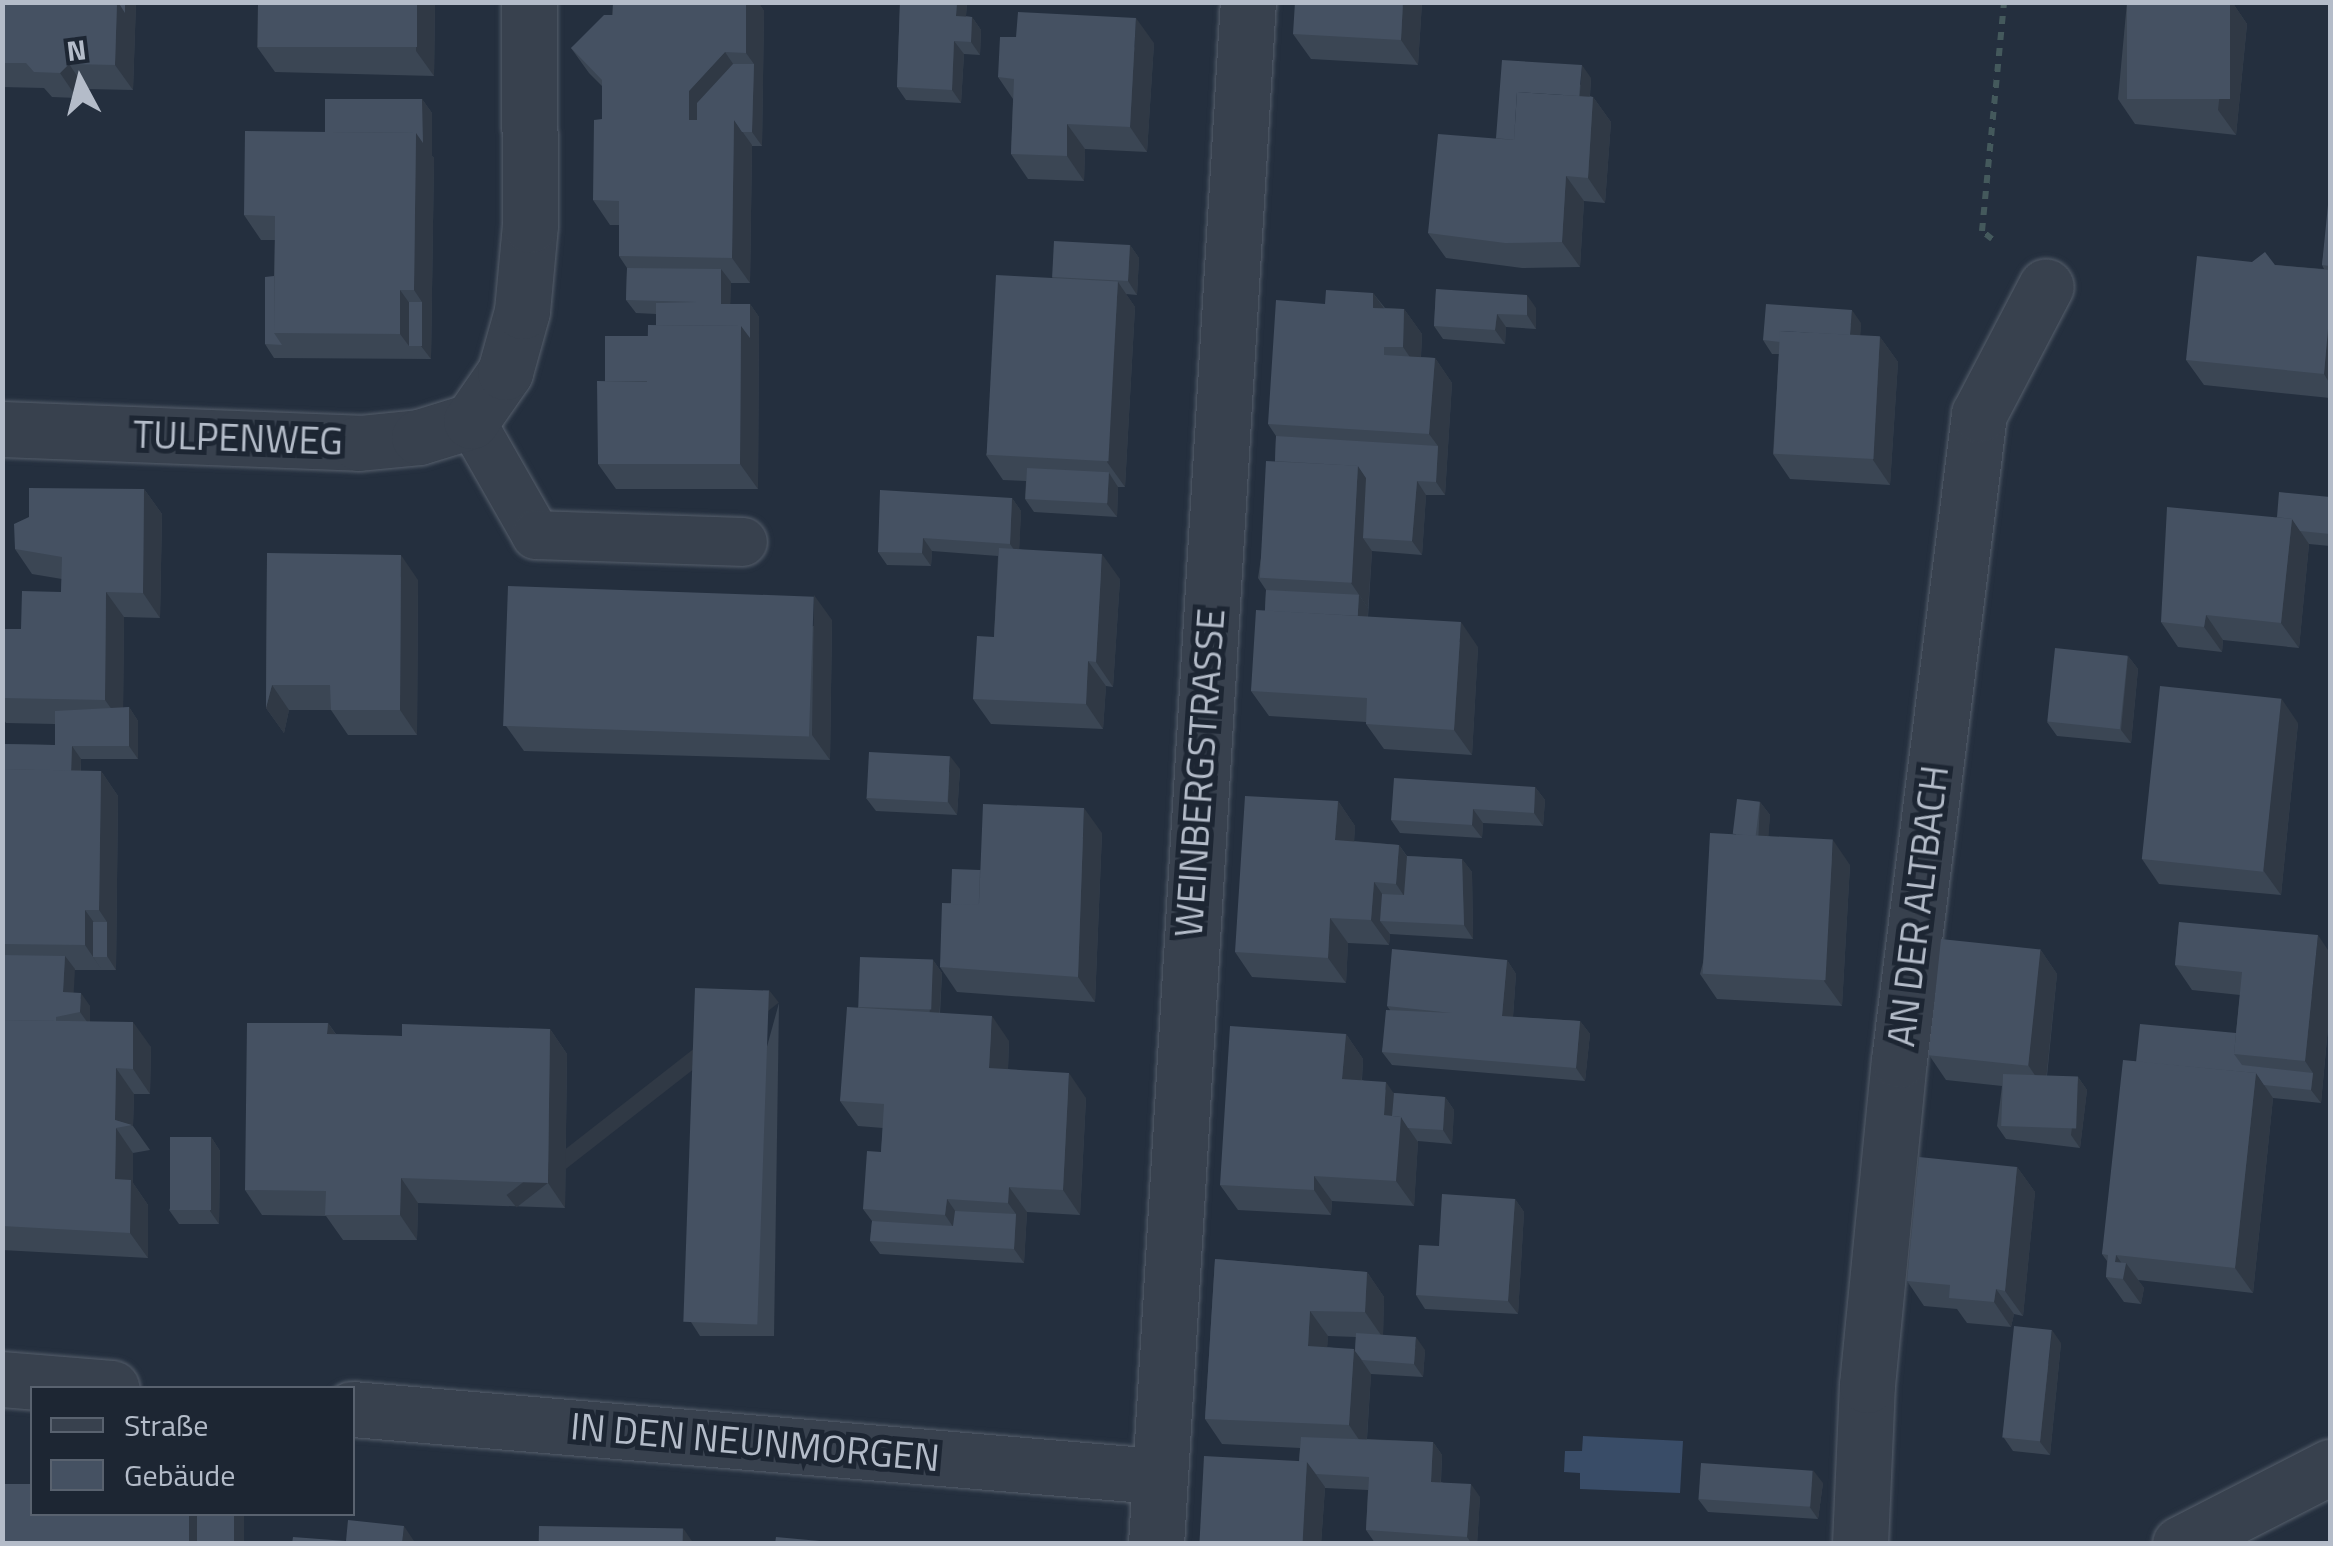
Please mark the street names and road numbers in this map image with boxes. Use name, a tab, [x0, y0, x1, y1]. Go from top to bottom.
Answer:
street label: TULPENWEG	[132, 412, 344, 464]
street label: WEINBERGSTRASSE	[1166, 607, 1234, 939]
street label: AN DER ALTBACH	[1878, 763, 1958, 1049]
street label: IN DEN NEUNMORGEN	[569, 1403, 941, 1481]

